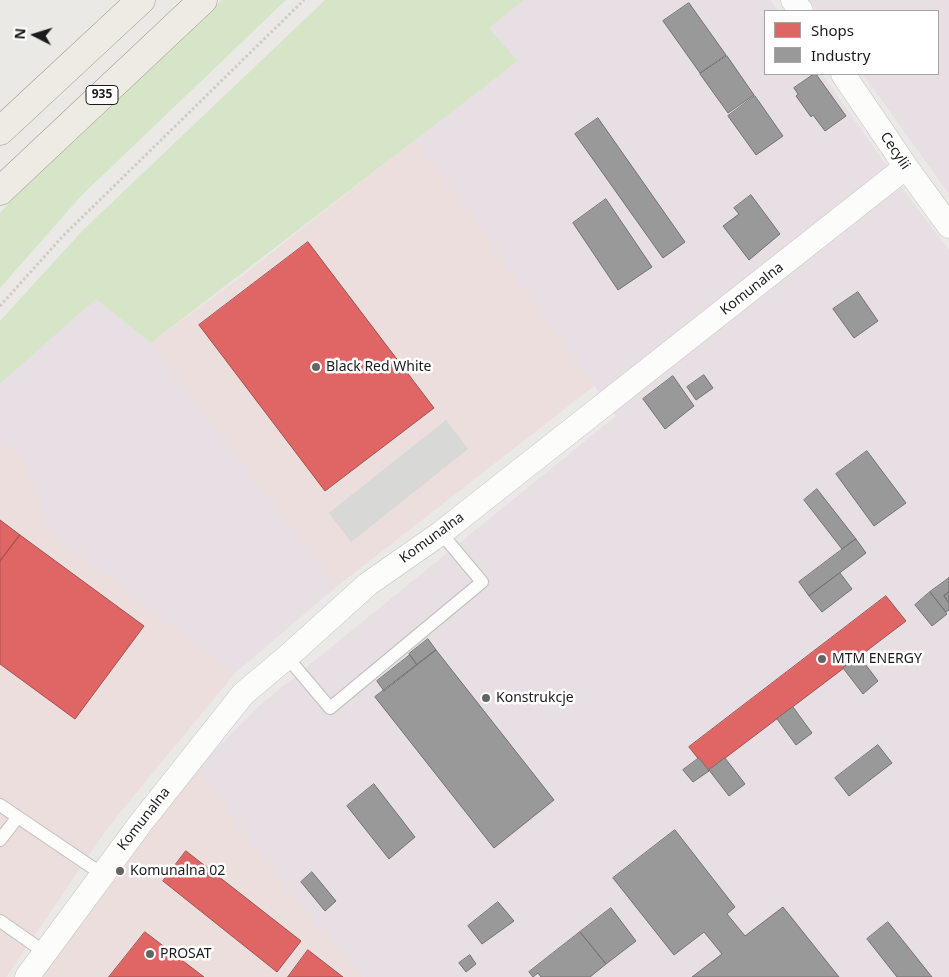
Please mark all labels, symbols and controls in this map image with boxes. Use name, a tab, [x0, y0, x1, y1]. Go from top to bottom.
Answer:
north arrow	[10, 10, 60, 60]
legend	[764, 10, 939, 75]
text: Shops	[811, 20, 854, 40]
text: N	[10, 27, 30, 40]
text: Industry	[811, 45, 870, 65]
road number: 935	[86, 86, 118, 104]
street label: Cecylii	[876, 129, 914, 173]
street label: Komunalna	[717, 259, 787, 319]
place label: Black Red White	[326, 359, 431, 375]
marker: Black Red White	[310, 361, 322, 373]
street label: Komunalna	[397, 509, 467, 567]
place label: MTM ENERGY	[832, 651, 922, 667]
marker: MTM ENERGY	[816, 653, 828, 665]
place label: Konstrukcje	[496, 690, 574, 706]
marker: Konstrukcje	[480, 692, 492, 704]
street label: Komunalna	[114, 784, 174, 854]
place label: Komunalna 02	[130, 863, 225, 879]
marker: Komunalna 02	[114, 865, 126, 877]
place label: PROSAT	[160, 946, 212, 962]
marker: PROSAT	[144, 948, 156, 960]

